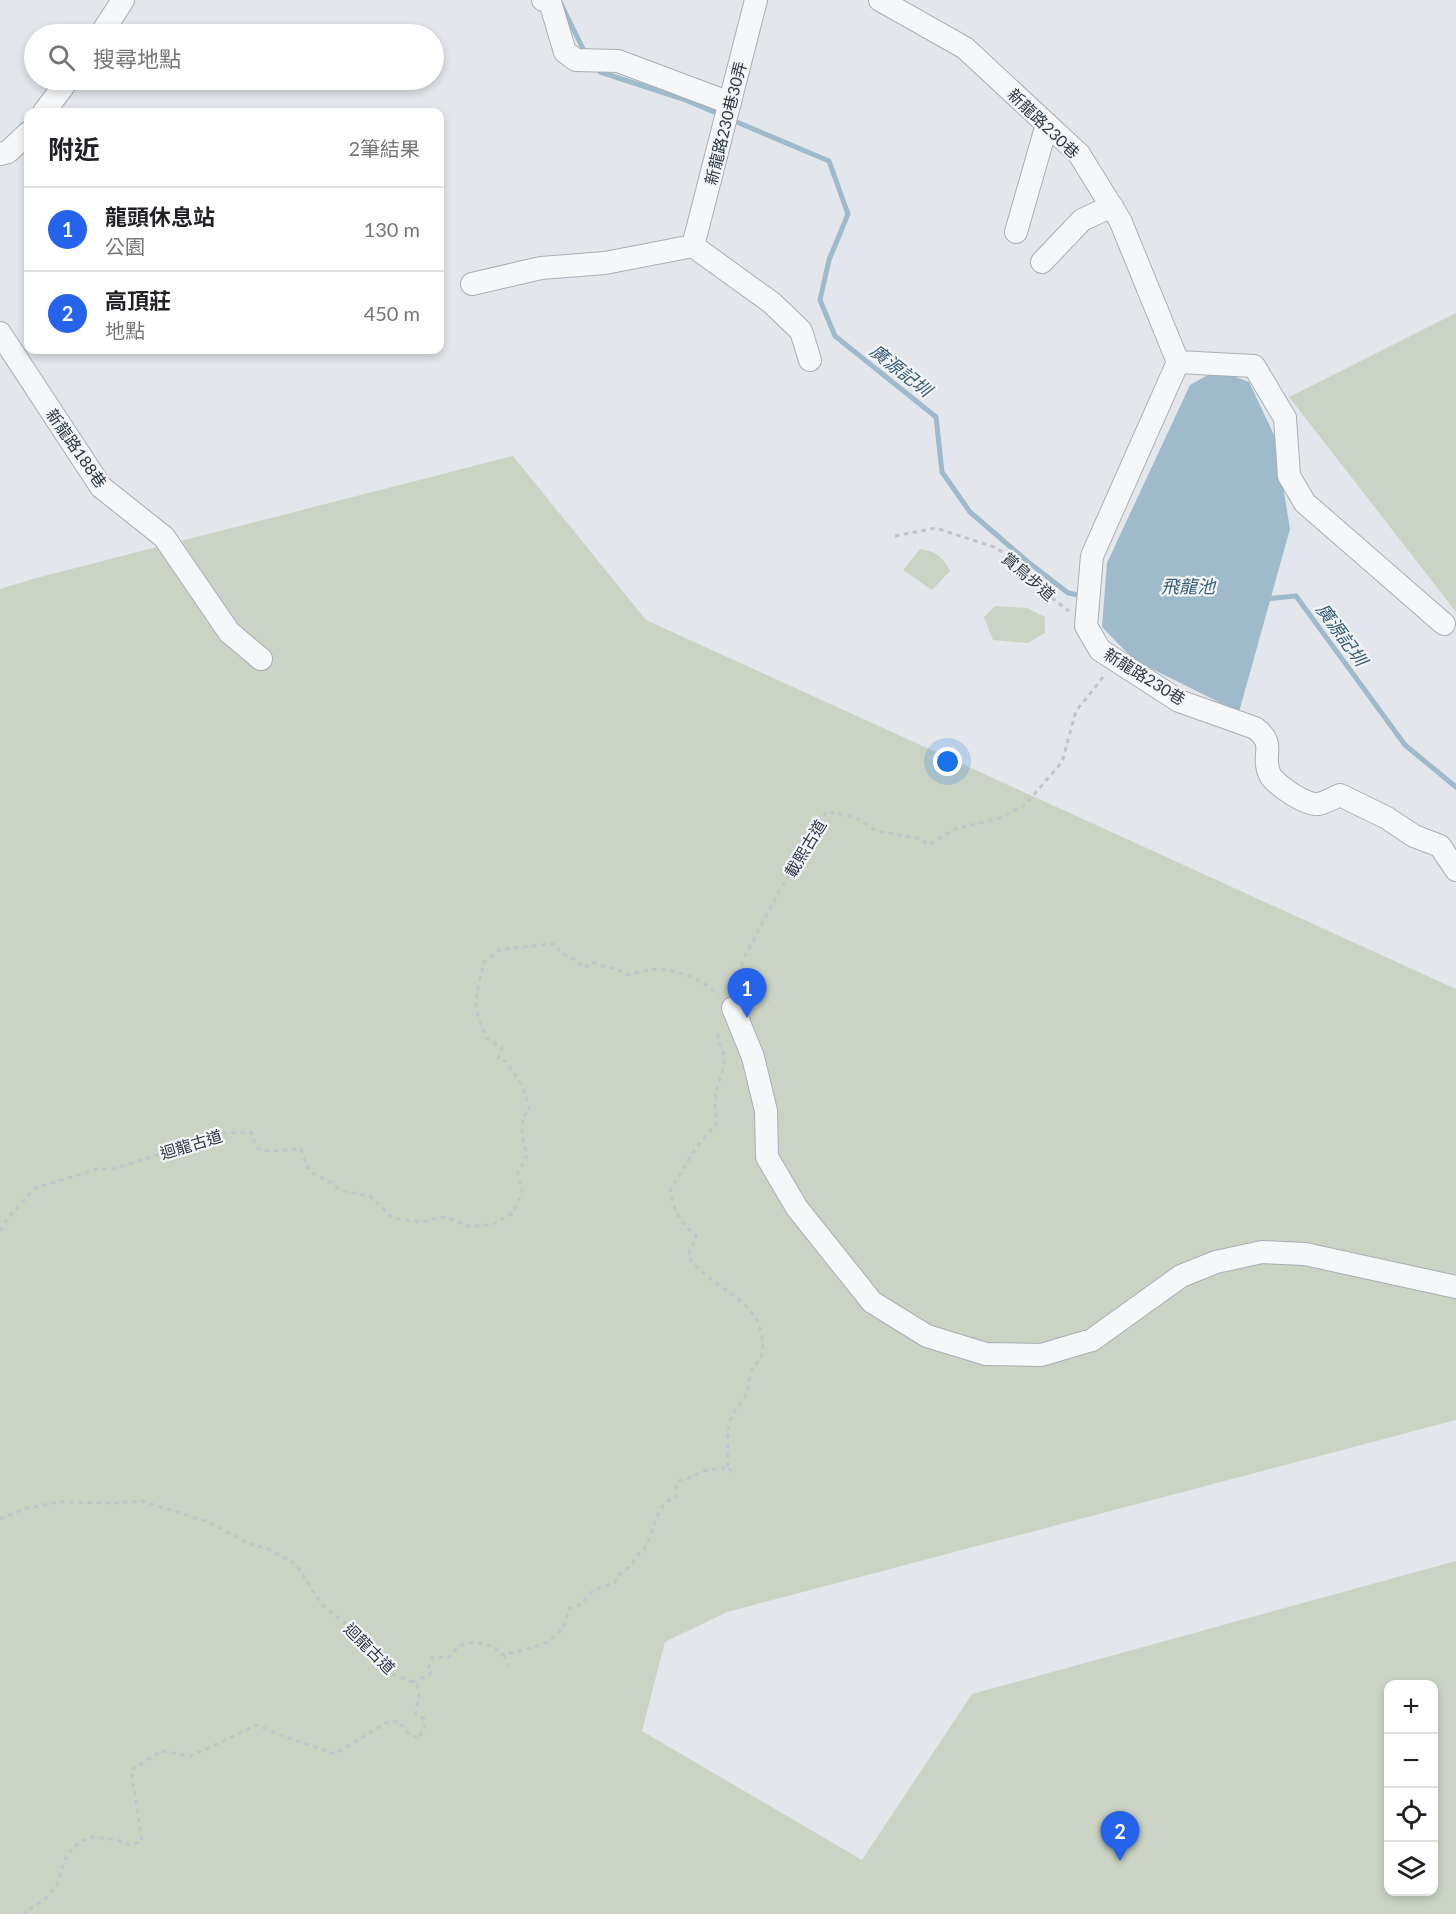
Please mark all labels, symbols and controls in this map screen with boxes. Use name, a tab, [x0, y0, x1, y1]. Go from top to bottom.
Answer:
search box	[24, 24, 444, 90]
icon: search	[45, 41, 78, 74]
text: 搜尋地點	[93, 45, 181, 72]
street label: 新龍路230巷30弄	[700, 59, 750, 187]
street label: 新龍路230巷	[1004, 84, 1084, 162]
text: 附近	[48, 133, 100, 165]
text: 2筆結果	[348, 136, 420, 160]
text: 龍頭休息站	[105, 203, 215, 230]
text: 1	[62, 217, 73, 241]
text: 130 m	[364, 217, 420, 241]
text: 公園	[105, 234, 145, 258]
text: 高頂莊	[105, 287, 171, 314]
text: 2	[62, 301, 73, 325]
text: 450 m	[364, 301, 420, 325]
text: 地點	[105, 318, 145, 342]
water label: 廣源記圳	[866, 339, 939, 403]
street label: 新龍路188巷	[43, 405, 111, 491]
street label: 賞鳥步道	[999, 548, 1059, 604]
water label: 飛龍池	[1161, 575, 1217, 597]
water label: 廣源記圳	[1312, 598, 1374, 672]
street label: 新龍路230巷	[1101, 644, 1189, 708]
your location	[933, 747, 962, 776]
street label: 載熙古道	[780, 816, 830, 880]
pin: 1	[728, 968, 766, 1018]
street label: 迴龍古道	[158, 1126, 224, 1162]
street label: 迴龍古道	[341, 1619, 399, 1677]
map controls	[1384, 1680, 1438, 1896]
button: +	[1384, 1680, 1438, 1734]
button: −	[1384, 1734, 1438, 1788]
button: locate	[1384, 1788, 1438, 1842]
pin: 2	[1100, 1812, 1140, 1861]
button: layers	[1384, 1842, 1438, 1896]

